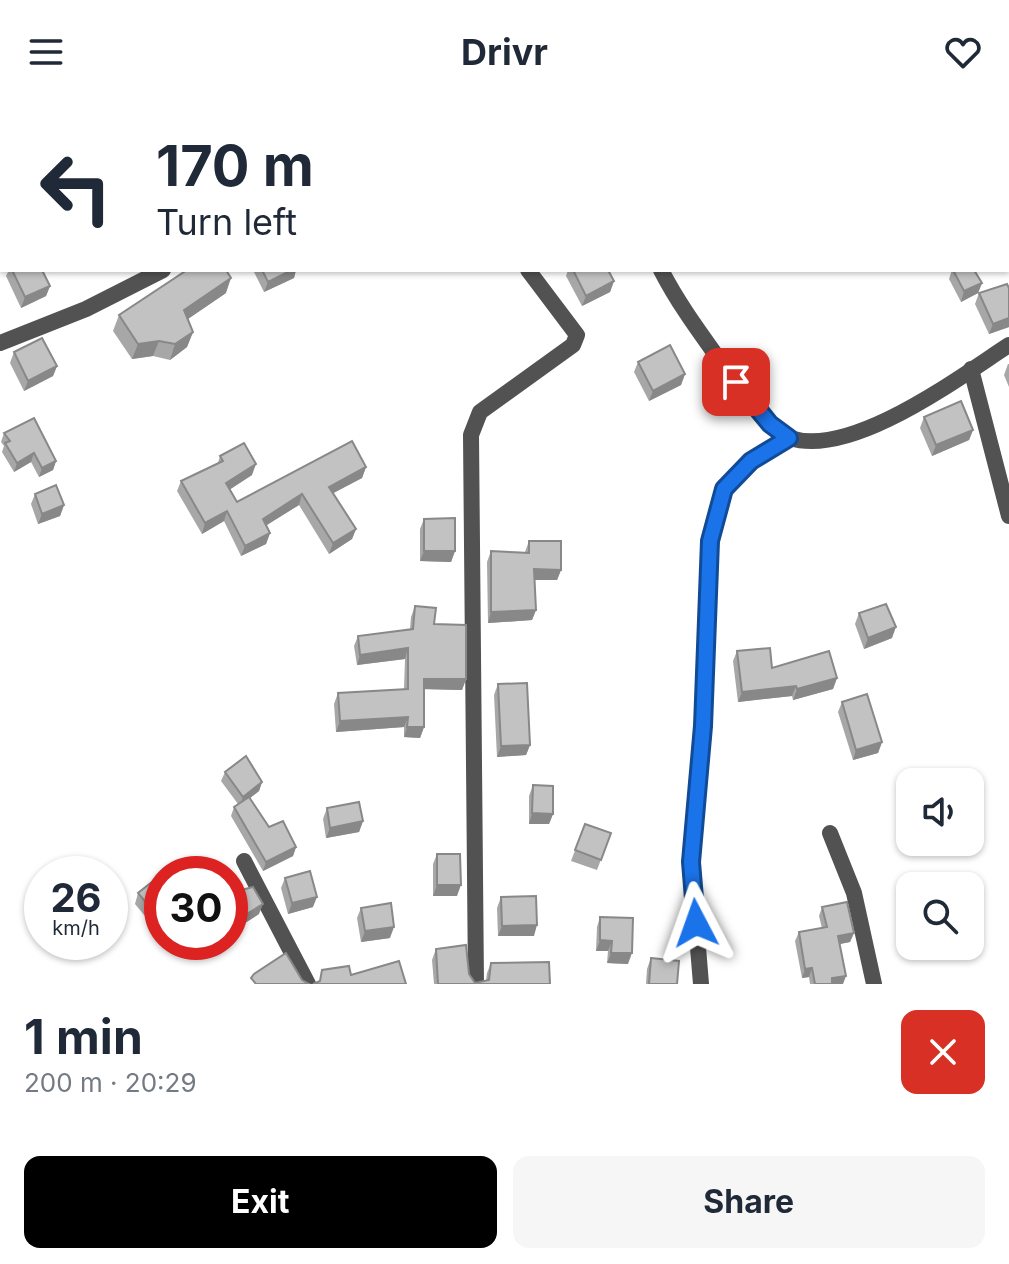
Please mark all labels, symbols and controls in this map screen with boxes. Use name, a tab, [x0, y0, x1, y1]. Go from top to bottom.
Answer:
icon: menu	[24, 30, 68, 74]
text: Drivr	[461, 30, 548, 74]
icon: heart	[941, 30, 985, 74]
text: 170 m	[156, 132, 314, 200]
icon: left	[24, 136, 128, 240]
text: Turn left	[156, 200, 297, 244]
pin	[702, 348, 770, 416]
icon: arrive	[714, 360, 758, 404]
map controls	[896, 768, 984, 960]
button: sound	[896, 768, 984, 856]
speed limit sign: 30	[144, 856, 248, 960]
button: search	[896, 872, 984, 960]
text: 26	[50, 873, 102, 922]
position arrow	[654, 881, 738, 965]
text: km/h	[52, 916, 100, 940]
text: 1 min	[24, 1007, 143, 1066]
button: close	[901, 1010, 985, 1094]
text: 200 m · 20:29	[24, 1067, 197, 1098]
button: Exit	[24, 1156, 497, 1248]
button: Share	[513, 1156, 985, 1248]

